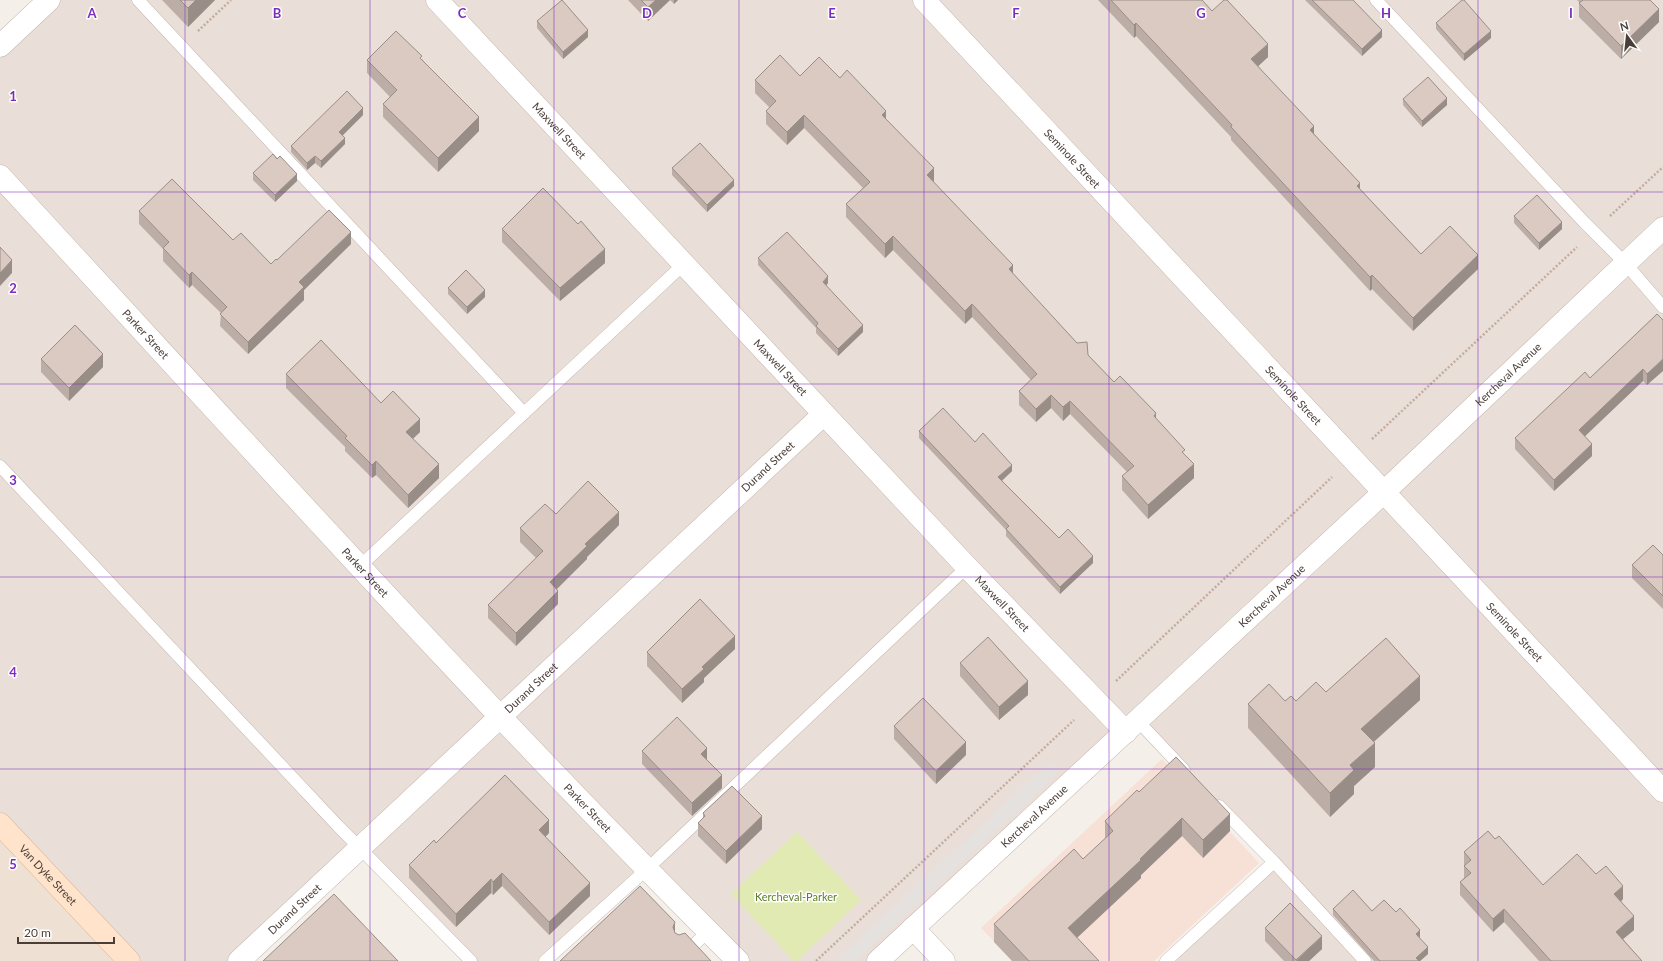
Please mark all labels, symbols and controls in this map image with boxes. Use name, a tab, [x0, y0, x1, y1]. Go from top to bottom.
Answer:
text: A	[86, 5, 97, 21]
text: B	[273, 5, 282, 21]
text: C	[458, 5, 467, 21]
text: D	[642, 5, 652, 21]
text: E	[828, 5, 836, 21]
text: F	[1012, 5, 1020, 21]
text: G	[1196, 5, 1206, 21]
text: H	[1381, 5, 1391, 21]
text: I	[1569, 5, 1573, 21]
north arrow	[1607, 16, 1647, 56]
text: N	[1619, 18, 1630, 33]
text: 1	[9, 88, 17, 104]
street label: Maxwell Street	[530, 100, 589, 161]
street label: Seminole Street	[1042, 126, 1103, 191]
text: 2	[9, 280, 17, 296]
street label: Parker Street	[120, 306, 172, 361]
street label: Maxwell Street	[751, 336, 810, 398]
street label: Kercheval Avenue	[1472, 340, 1544, 408]
street label: Seminole Street	[1263, 363, 1324, 427]
street label: Durand Street	[738, 438, 797, 494]
text: 3	[9, 472, 17, 488]
street label: Parker Street	[339, 545, 392, 600]
street label: Kercheval Avenue	[1236, 561, 1308, 630]
street label: Maxwell Street	[973, 573, 1033, 634]
street label: Seminole Street	[1484, 599, 1546, 664]
street label: Durand Street	[502, 659, 560, 715]
text: 4	[9, 664, 17, 680]
street label: Parker Street	[562, 781, 614, 835]
street label: Kercheval Avenue	[998, 782, 1070, 850]
street label: Van Dyke Street	[17, 842, 80, 908]
text: 5	[9, 856, 17, 872]
street label: Durand Street	[265, 881, 323, 937]
park label: Kercheval-Parker	[755, 890, 837, 903]
scale bar	[18, 919, 114, 945]
text: 20 m	[24, 925, 51, 940]

